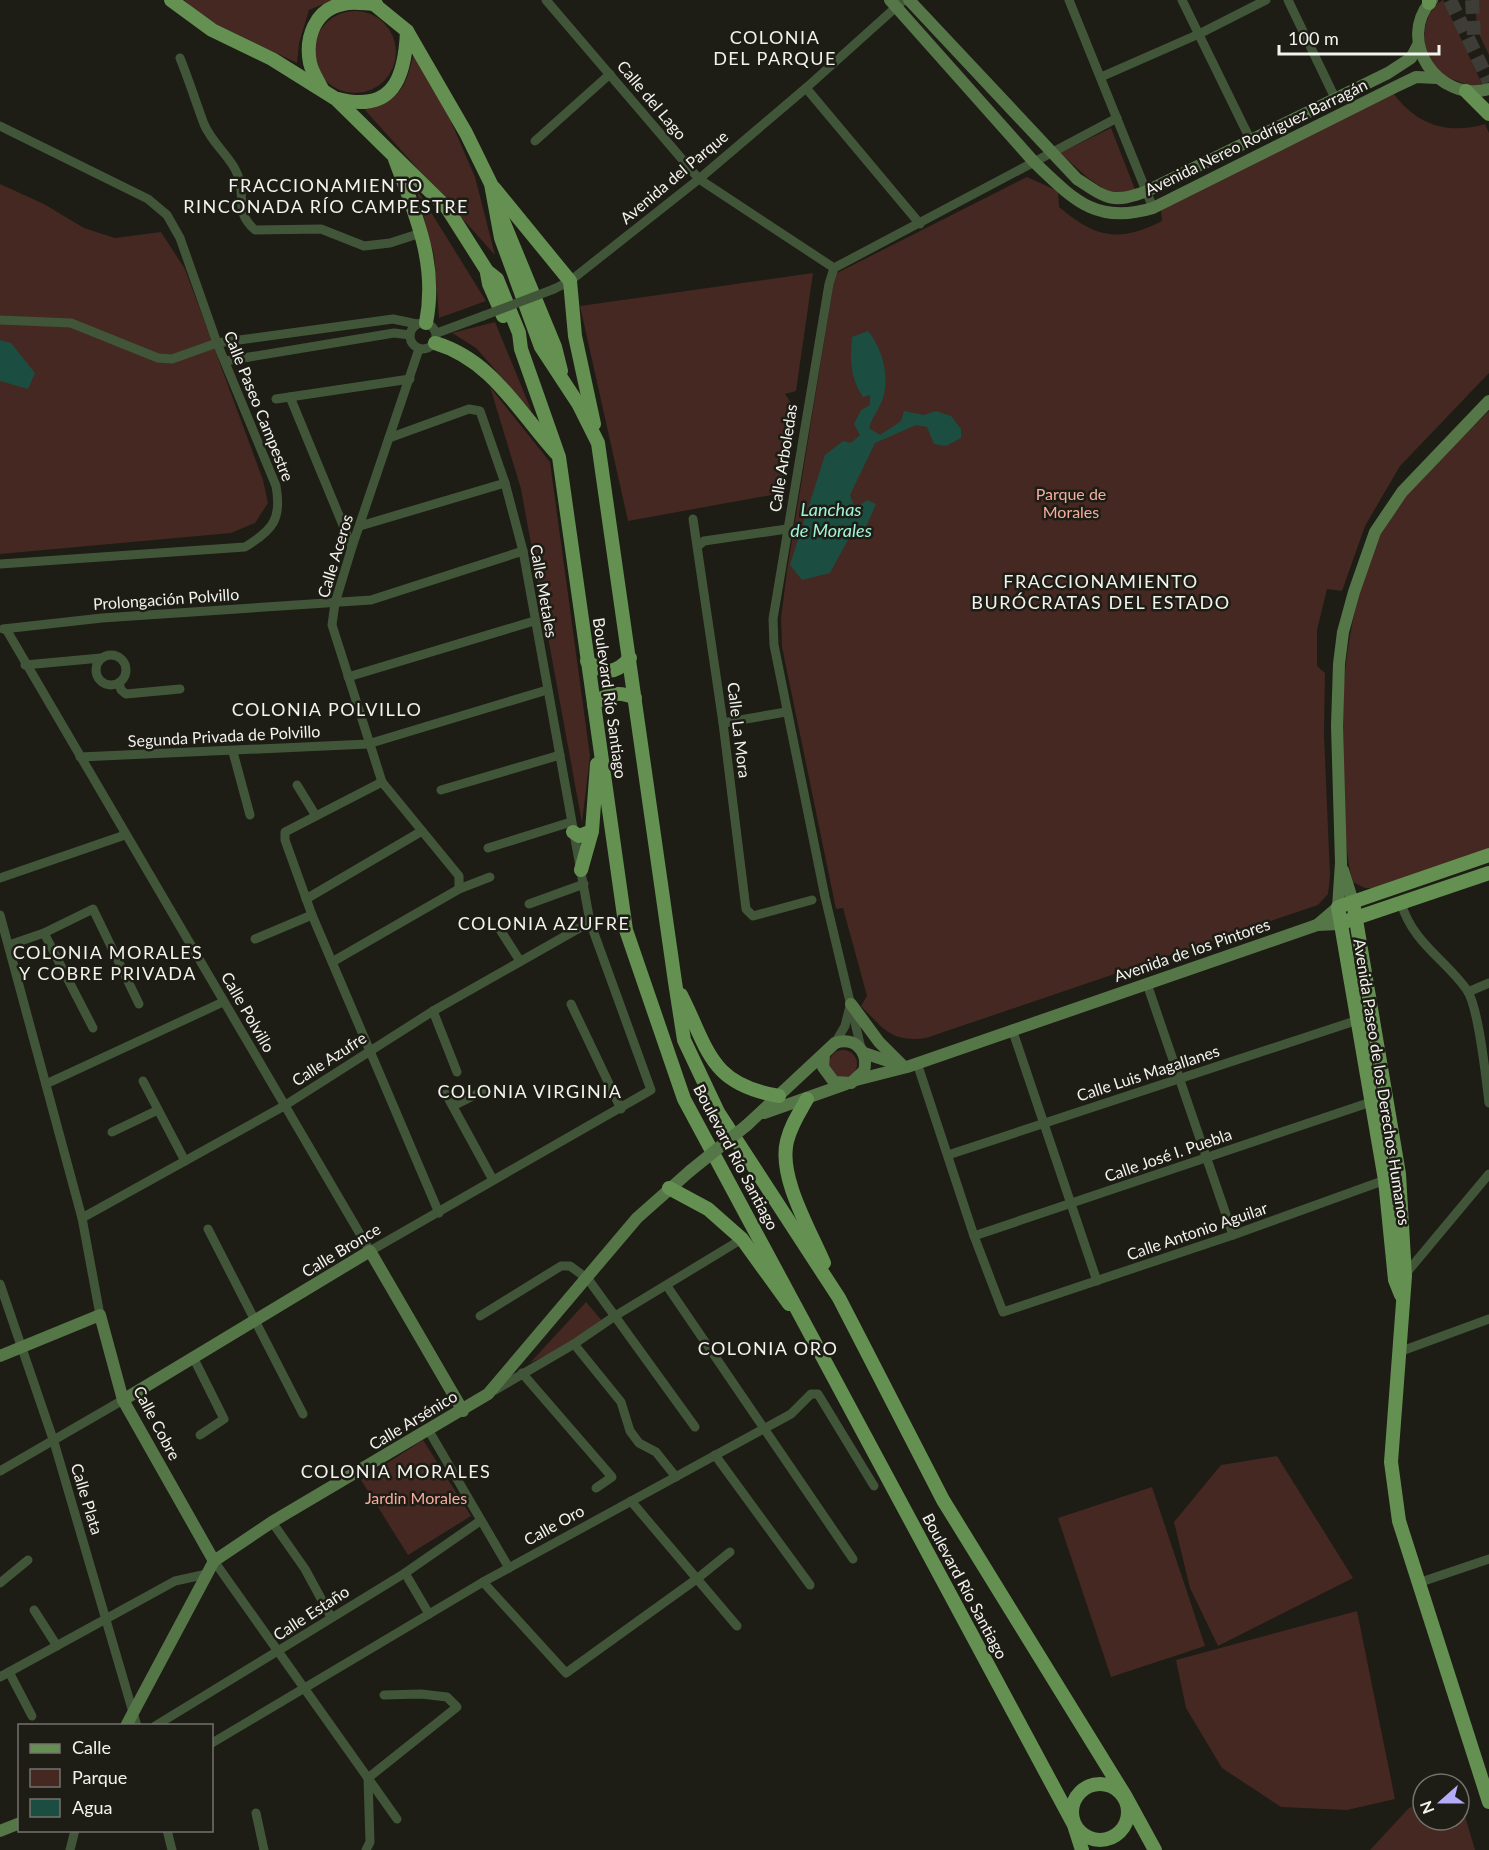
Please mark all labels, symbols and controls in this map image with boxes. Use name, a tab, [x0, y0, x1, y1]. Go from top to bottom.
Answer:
scale bar	[1279, 18, 1440, 56]
district label: COLONIA DEL PARQUE	[713, 26, 837, 69]
text: 100 m	[1288, 27, 1339, 49]
street label: Calle del Lago	[614, 56, 691, 143]
street label: Avenida Nereo Rodríguez Barragán	[1141, 74, 1370, 199]
street label: Avenida del Parque	[616, 126, 731, 227]
district label: FRACCIONAMIENTO RINCONADA RÍO CAMPESTRE	[183, 174, 469, 217]
street label: Calle Paseo Campestre	[221, 328, 298, 484]
street label: Calle Arboledas	[765, 403, 800, 513]
park label: Parque de Morales	[1036, 484, 1106, 521]
water label: Lanchas de Morales	[790, 498, 872, 541]
street label: Calle Aceros	[313, 512, 356, 600]
street label: Calle Metales	[527, 543, 562, 639]
district label: FRACCIONAMIENTO BURÓCRATAS DEL ESTADO	[971, 570, 1231, 613]
street label: Prolongación Polvillo	[92, 584, 240, 613]
street label: Boulevard Río Santiago	[590, 616, 631, 780]
street label: Calle La Mora	[724, 681, 755, 779]
district label: COLONIA POLVILLO	[232, 698, 422, 720]
street label: Segunda Privada de Polvillo	[127, 721, 321, 750]
district label: COLONIA AZUFRE	[458, 912, 630, 934]
street label: Avenida de los Pintores	[1111, 914, 1272, 985]
street label: Avenida Paseo de los Derechos Humanos	[1350, 937, 1415, 1227]
district label: COLONIA MORALES Y COBRE PRIVADA	[13, 941, 203, 984]
street label: Calle Polvillo	[218, 968, 279, 1055]
street label: Calle Azufre	[288, 1028, 369, 1090]
street label: Calle Luis Magallanes	[1074, 1040, 1222, 1105]
district label: COLONIA VIRGINIA	[437, 1080, 623, 1102]
street label: Boulevard Río Santiago	[690, 1081, 783, 1233]
street label: Calle José I. Puebla	[1102, 1124, 1234, 1185]
street label: Calle Antonio Aguilar	[1124, 1197, 1270, 1264]
street label: Calle Bronce	[298, 1219, 383, 1280]
district label: COLONIA ORO	[698, 1337, 838, 1359]
street label: Calle Cobre	[130, 1382, 185, 1463]
street label: Calle Arsénico	[365, 1386, 460, 1453]
district label: COLONIA MORALES	[301, 1460, 491, 1482]
street label: Calle Plata	[68, 1461, 107, 1537]
park label: Jardin Morales	[365, 1488, 467, 1507]
street label: Calle Oro	[520, 1500, 587, 1549]
street label: Boulevard Río Santiago	[919, 1510, 1012, 1662]
street label: Calle Estaño	[269, 1581, 352, 1644]
legend	[18, 1724, 213, 1832]
text: Calle	[72, 1736, 111, 1758]
text: Parque	[72, 1766, 127, 1788]
north arrow	[1411, 1772, 1471, 1832]
text: Agua	[72, 1796, 113, 1818]
text: N	[1415, 1798, 1438, 1817]

